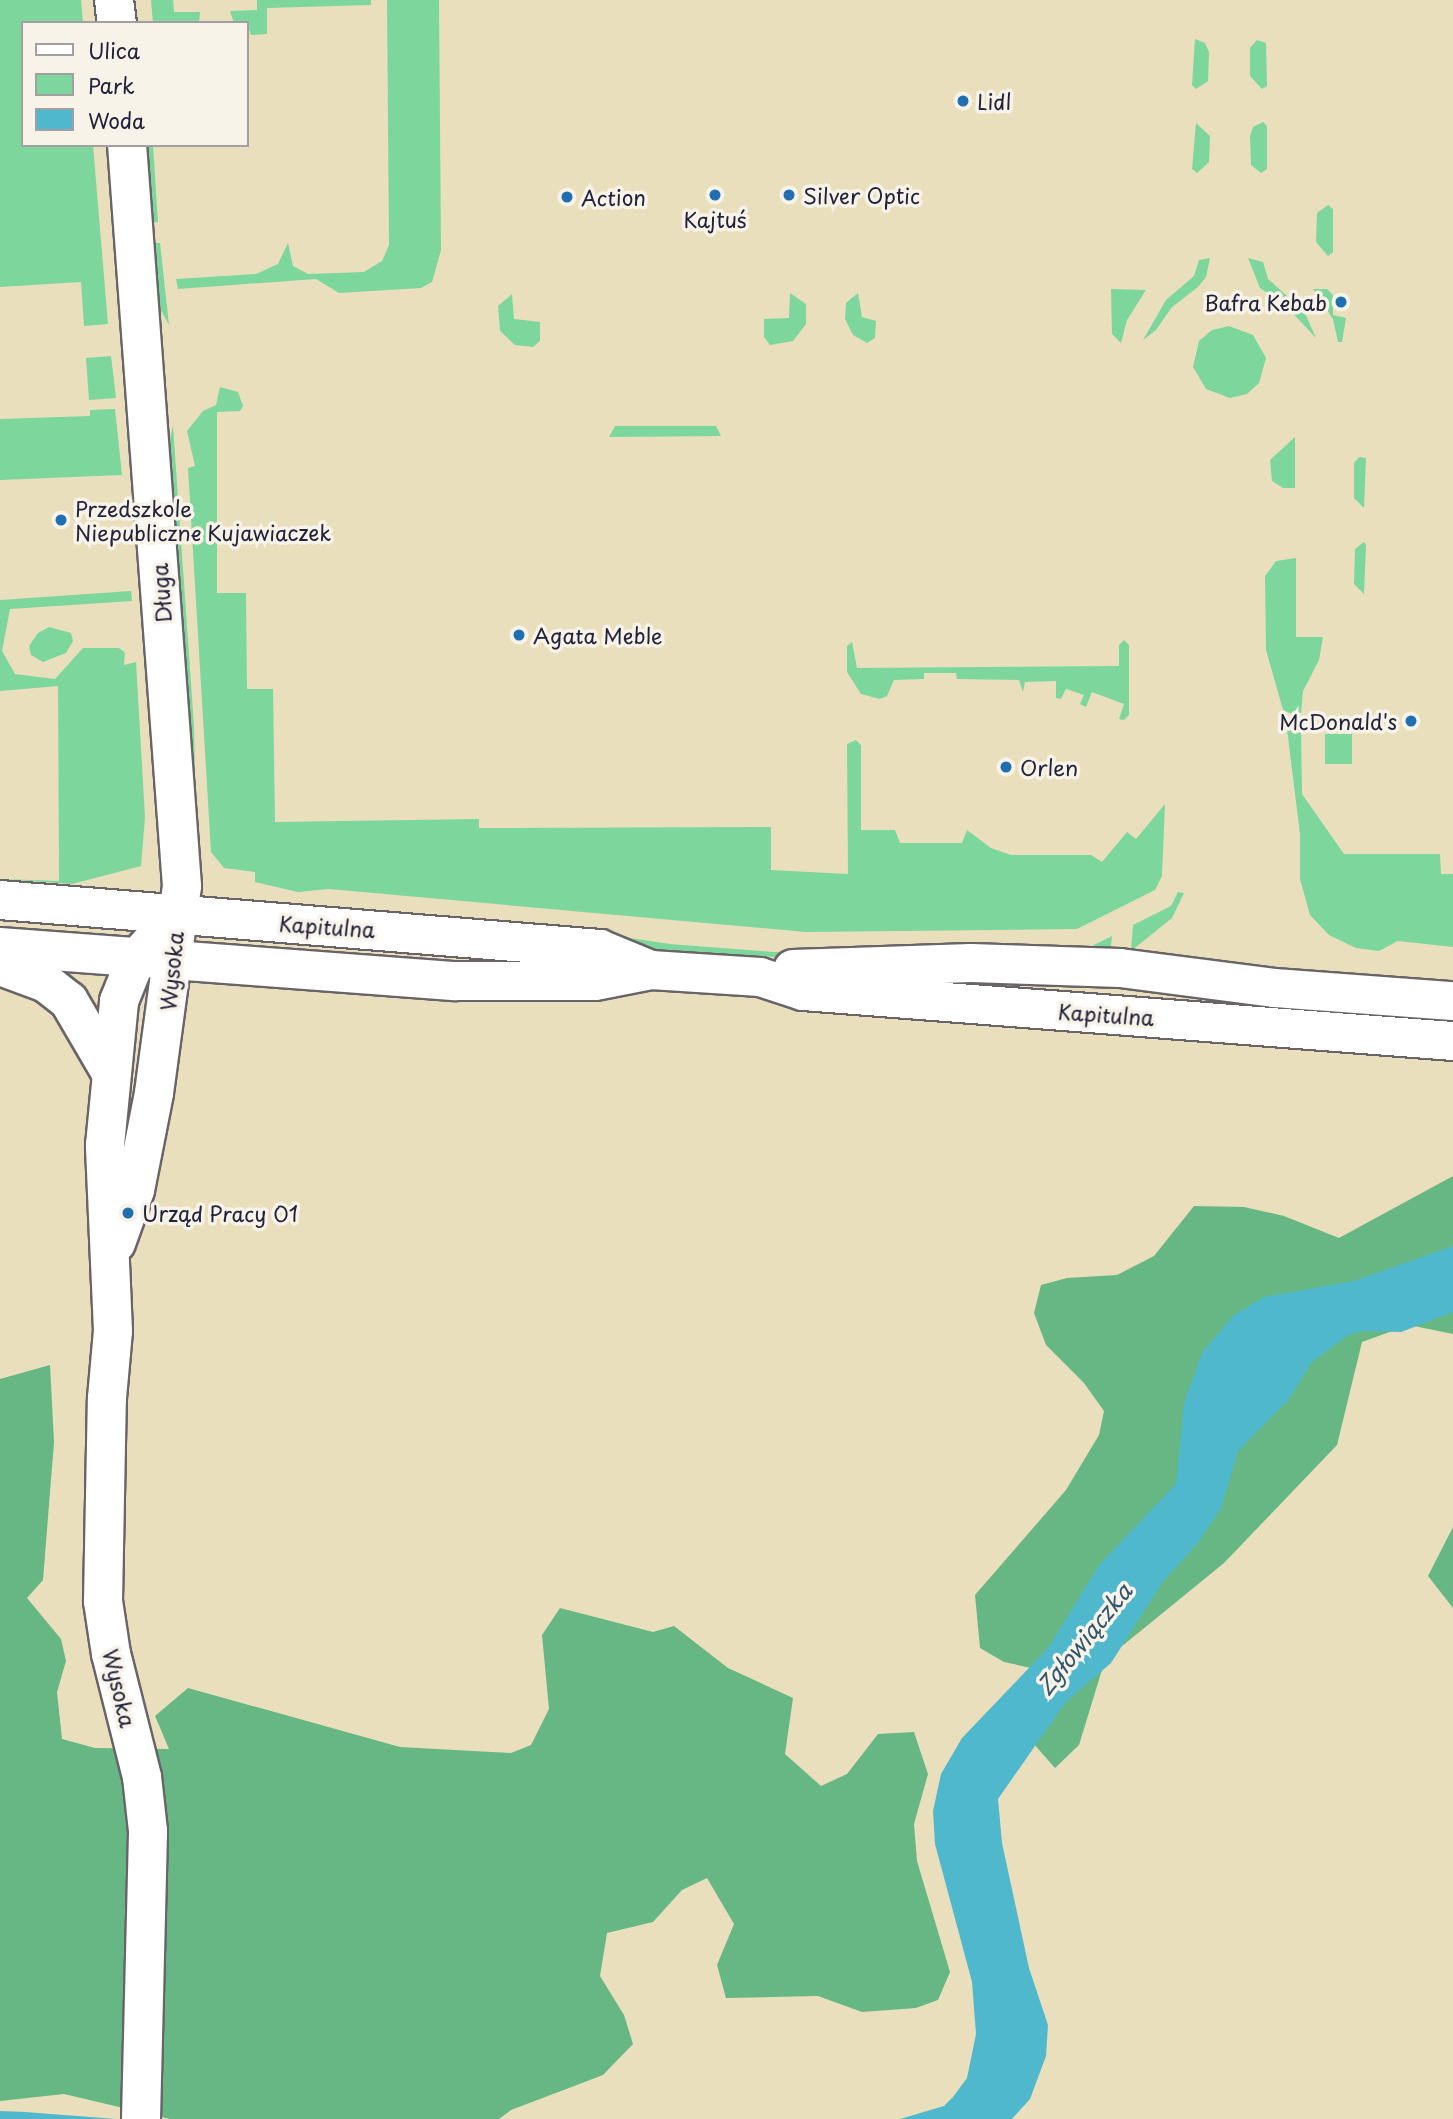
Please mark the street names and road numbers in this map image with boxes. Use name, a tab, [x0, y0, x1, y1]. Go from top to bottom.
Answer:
street label: Długa	[146, 563, 176, 623]
street label: Kapitulna	[278, 910, 376, 942]
street label: Wysoka	[154, 930, 188, 1012]
street label: Kapitulna	[1057, 998, 1155, 1030]
street label: Wysoka	[99, 1646, 141, 1730]

